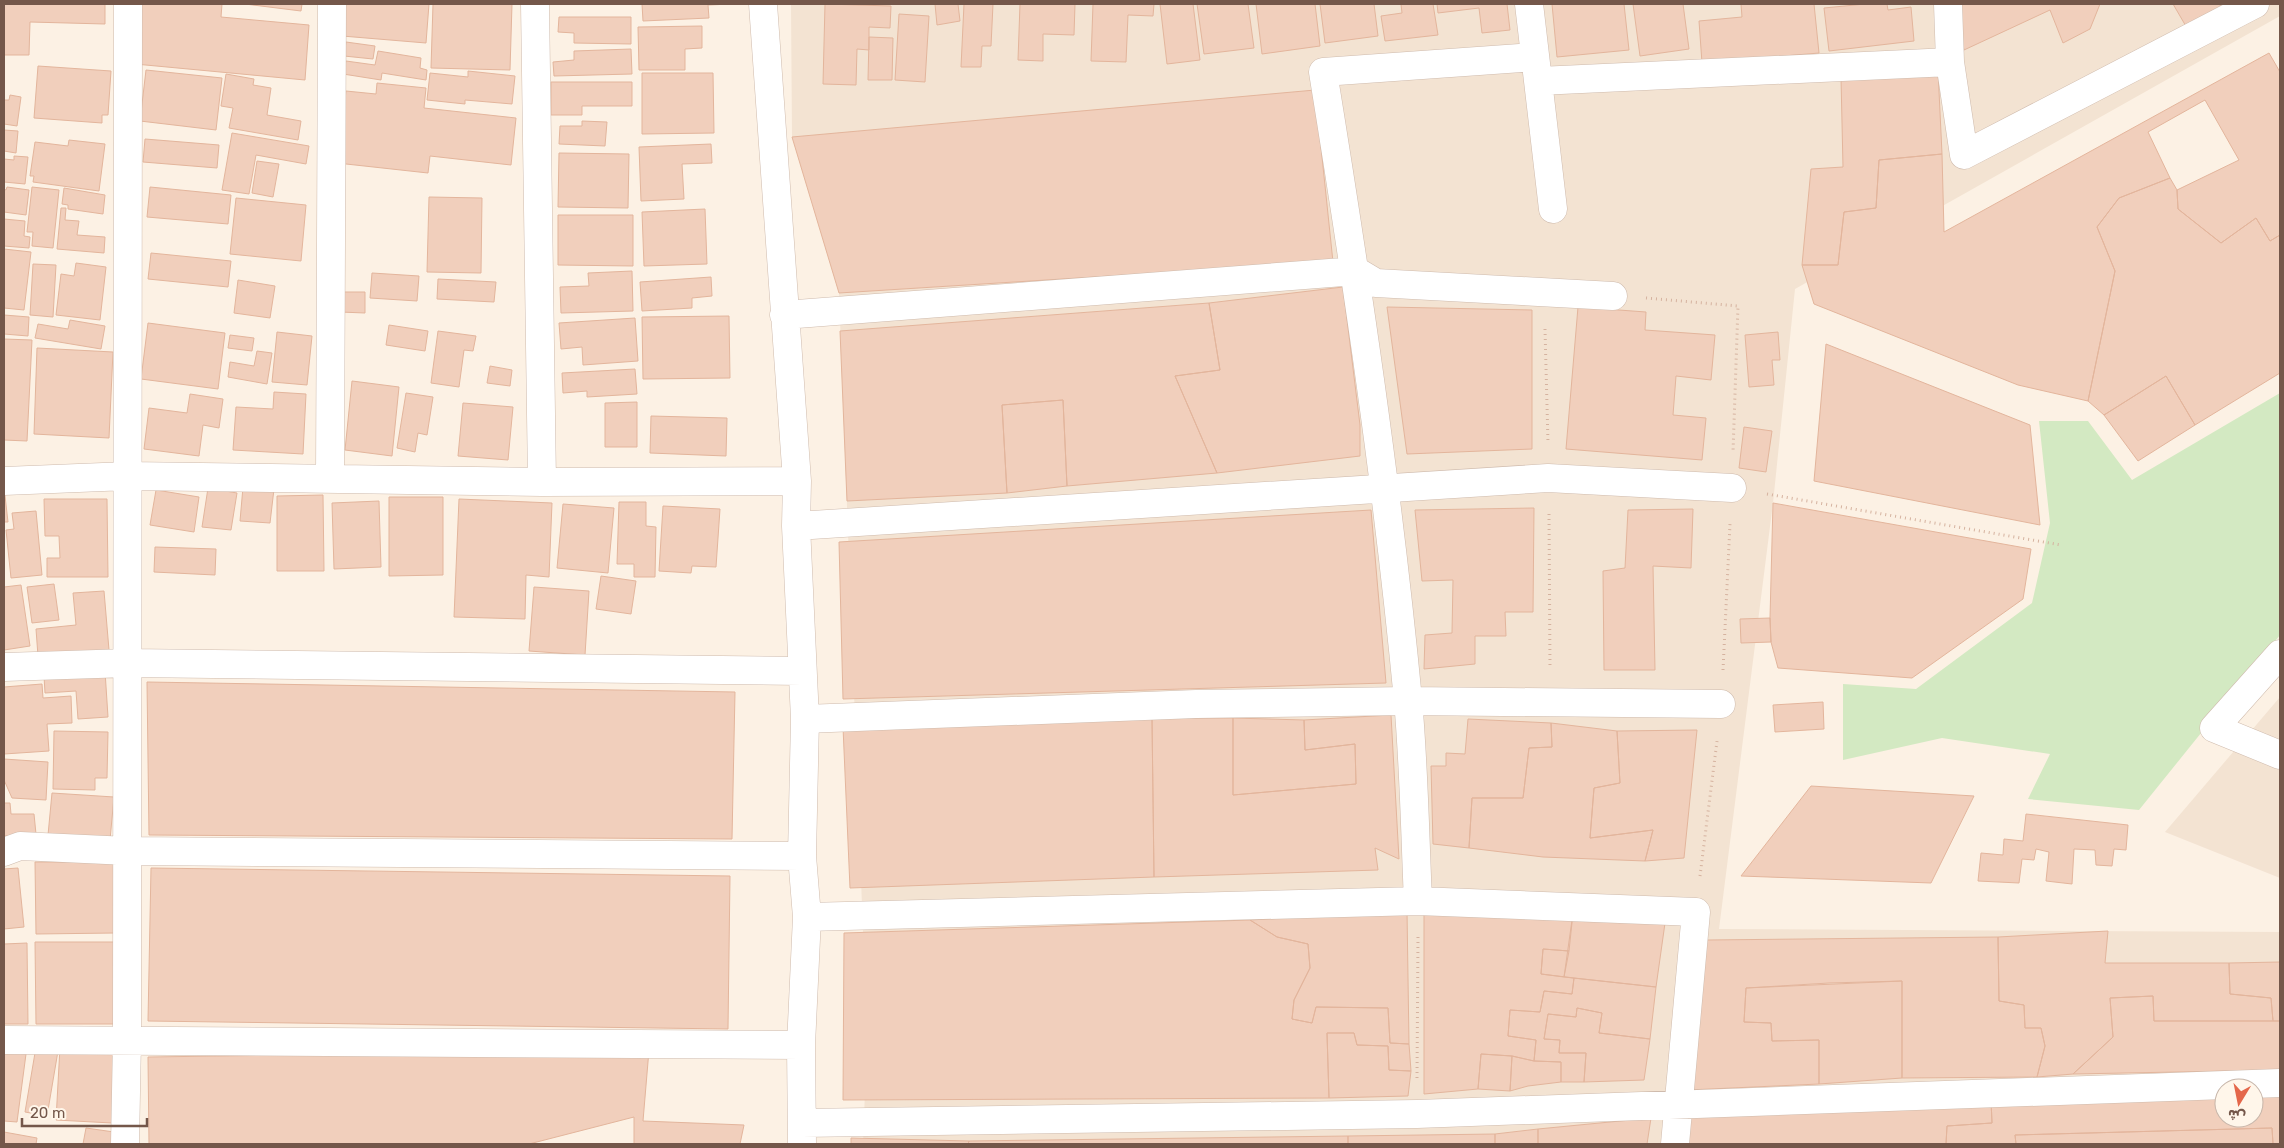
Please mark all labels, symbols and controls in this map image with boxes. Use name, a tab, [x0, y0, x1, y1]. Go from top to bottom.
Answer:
north arrow	[2214, 1078, 2264, 1128]
scale bar	[22, 1096, 148, 1128]
text: 20 m	[30, 1104, 65, 1122]
text: ش	[2226, 1105, 2247, 1125]

